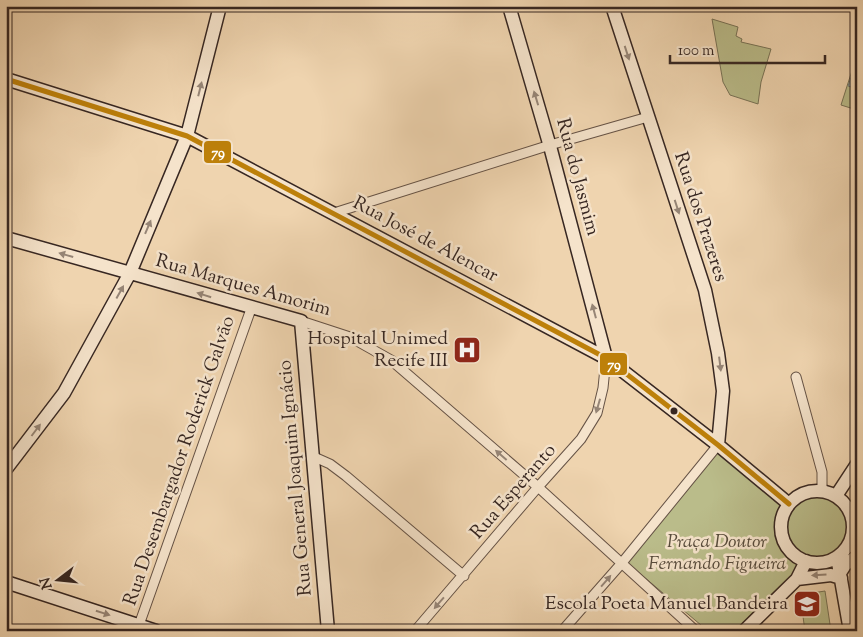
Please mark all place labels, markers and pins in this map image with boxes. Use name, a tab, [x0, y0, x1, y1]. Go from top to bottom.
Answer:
place label: Hospital Unimed Recife III	[307, 326, 448, 375]
hospital icon: Hospital Unimed Recife III	[452, 335, 482, 365]
unlabelled marker	[669, 406, 679, 416]
school or university icon: Escola Poeta Manuel Bandeira	[792, 589, 822, 619]
place label: Escola Poeta Manuel Bandeira	[545, 591, 788, 618]

